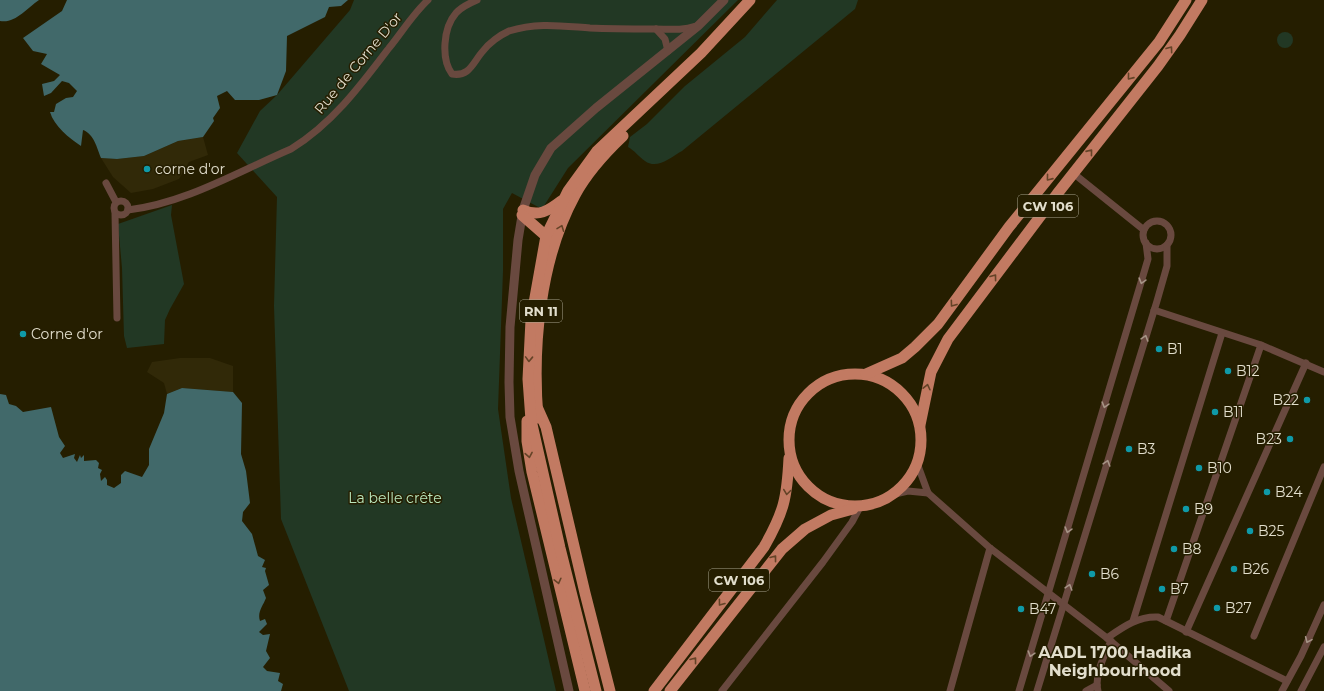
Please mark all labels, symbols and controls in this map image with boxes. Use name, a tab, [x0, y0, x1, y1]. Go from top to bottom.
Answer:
street label: Rue de Corne D'or	[310, 8, 406, 117]
one-way arrow	[1165, 47, 1172, 54]
one-way arrow	[1128, 72, 1135, 79]
one-way arrow	[1085, 149, 1092, 156]
place label: corne d'or	[155, 160, 226, 178]
marker: corne d'or	[142, 164, 152, 174]
one-way arrow	[1046, 174, 1053, 181]
road number: CW 106	[1018, 195, 1078, 217]
one-way arrow	[557, 225, 565, 232]
one-way arrow	[990, 275, 997, 282]
one-way arrow	[1138, 277, 1147, 284]
one-way arrow	[951, 299, 958, 306]
road number: RN 11	[520, 300, 562, 322]
place label: Corne d'or	[31, 325, 103, 343]
marker: Corne d'or	[18, 329, 28, 339]
one-way arrow	[1140, 335, 1149, 342]
place label: B1	[1167, 340, 1183, 358]
marker: B1	[1154, 344, 1164, 354]
one-way arrow	[525, 356, 533, 362]
place label: B12	[1236, 362, 1260, 380]
marker: B12	[1223, 366, 1233, 376]
one-way arrow	[922, 384, 930, 390]
place label: B22	[1273, 391, 1299, 409]
marker: B22	[1302, 395, 1312, 405]
one-way arrow	[1101, 401, 1110, 408]
place label: B11	[1223, 403, 1244, 421]
marker: B11	[1210, 407, 1220, 417]
place label: B23	[1256, 430, 1282, 448]
marker: B23	[1285, 434, 1295, 444]
place label: B3	[1137, 440, 1156, 458]
marker: B3	[1124, 444, 1134, 454]
one-way arrow	[524, 452, 532, 458]
one-way arrow	[1102, 459, 1111, 466]
place label: B10	[1207, 459, 1232, 477]
marker: B10	[1194, 463, 1204, 473]
place label: B24	[1275, 483, 1303, 501]
marker: B24	[1262, 487, 1272, 497]
park label: La belle crête	[348, 489, 442, 507]
one-way arrow	[783, 489, 792, 495]
place label: B9	[1194, 500, 1213, 518]
marker: B9	[1181, 504, 1191, 514]
place label: B25	[1258, 522, 1285, 540]
one-way arrow	[1064, 526, 1073, 533]
marker: B25	[1245, 526, 1255, 536]
place label: B8	[1182, 540, 1202, 558]
marker: B8	[1169, 544, 1179, 554]
one-way arrow	[770, 556, 777, 563]
place label: B26	[1242, 560, 1269, 578]
marker: B26	[1229, 564, 1239, 574]
place label: B6	[1100, 565, 1120, 583]
road number: CW 106	[709, 569, 769, 591]
marker: B6	[1087, 569, 1097, 579]
one-way arrow	[553, 578, 562, 585]
place label: B7	[1170, 580, 1189, 598]
one-way arrow	[1065, 584, 1073, 591]
marker: B7	[1157, 584, 1167, 594]
one-way arrow	[719, 598, 726, 605]
place label: B27	[1225, 599, 1252, 617]
place label: B47	[1029, 600, 1056, 618]
marker: B27	[1212, 603, 1222, 613]
marker: B47	[1016, 604, 1026, 614]
one-way arrow	[1305, 636, 1313, 644]
district label: AADL 1700 Hadika Neighbourhood	[1037, 643, 1192, 680]
one-way arrow	[1027, 651, 1035, 658]
one-way arrow	[689, 658, 696, 665]

